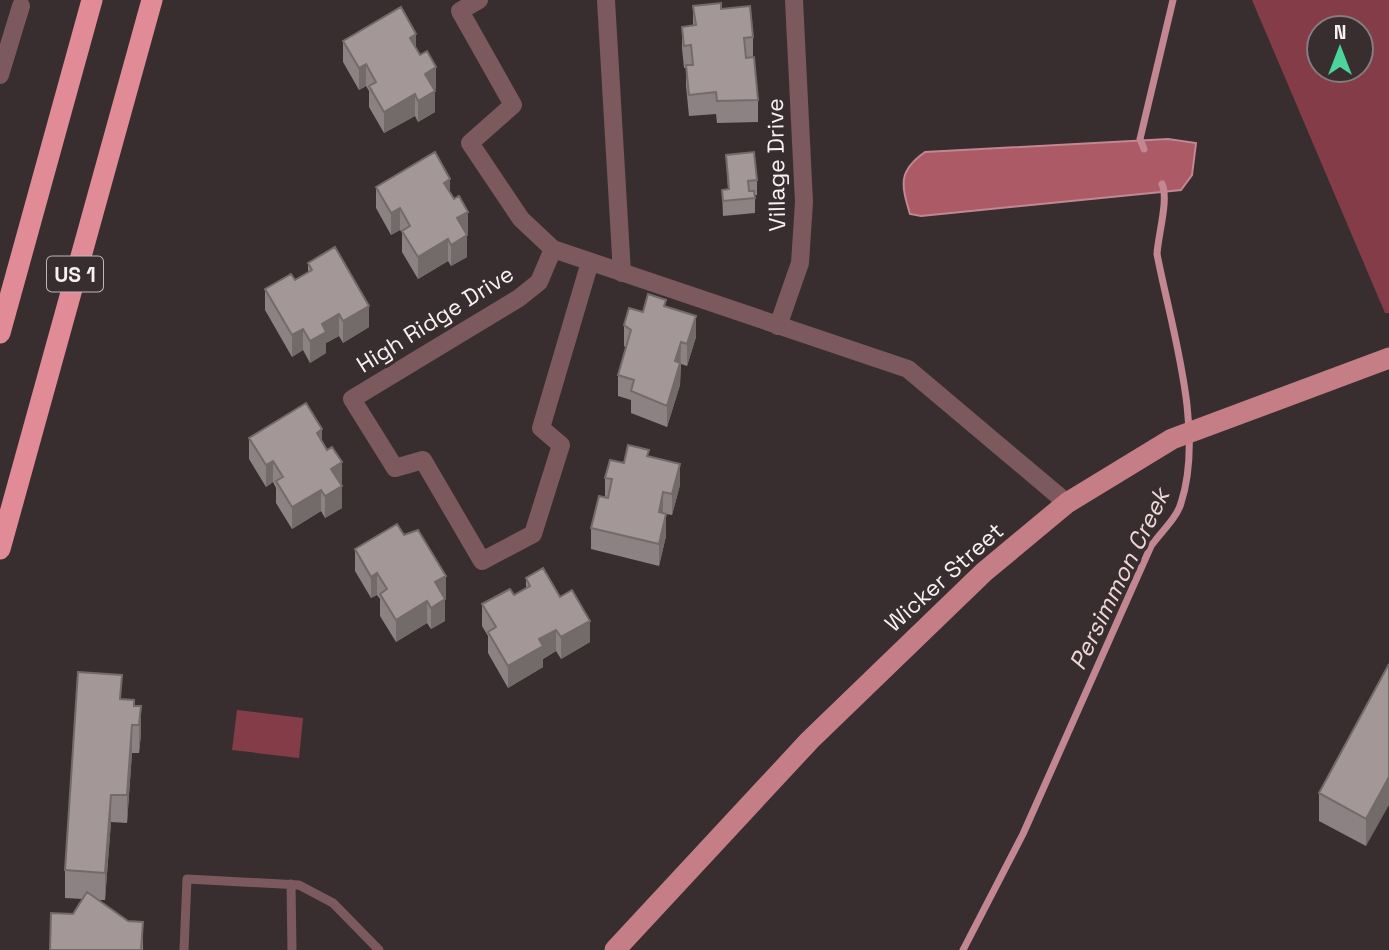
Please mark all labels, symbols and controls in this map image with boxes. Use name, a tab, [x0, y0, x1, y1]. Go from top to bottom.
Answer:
north arrow	[1305, 14, 1375, 84]
text: N	[1334, 20, 1346, 45]
street label: Village Drive	[760, 98, 792, 232]
road number: US 1	[47, 256, 103, 292]
street label: High Ridge Drive	[351, 259, 519, 379]
water label: Persimmon Creek	[1062, 480, 1178, 675]
street label: Wicker Street	[878, 516, 1010, 638]

